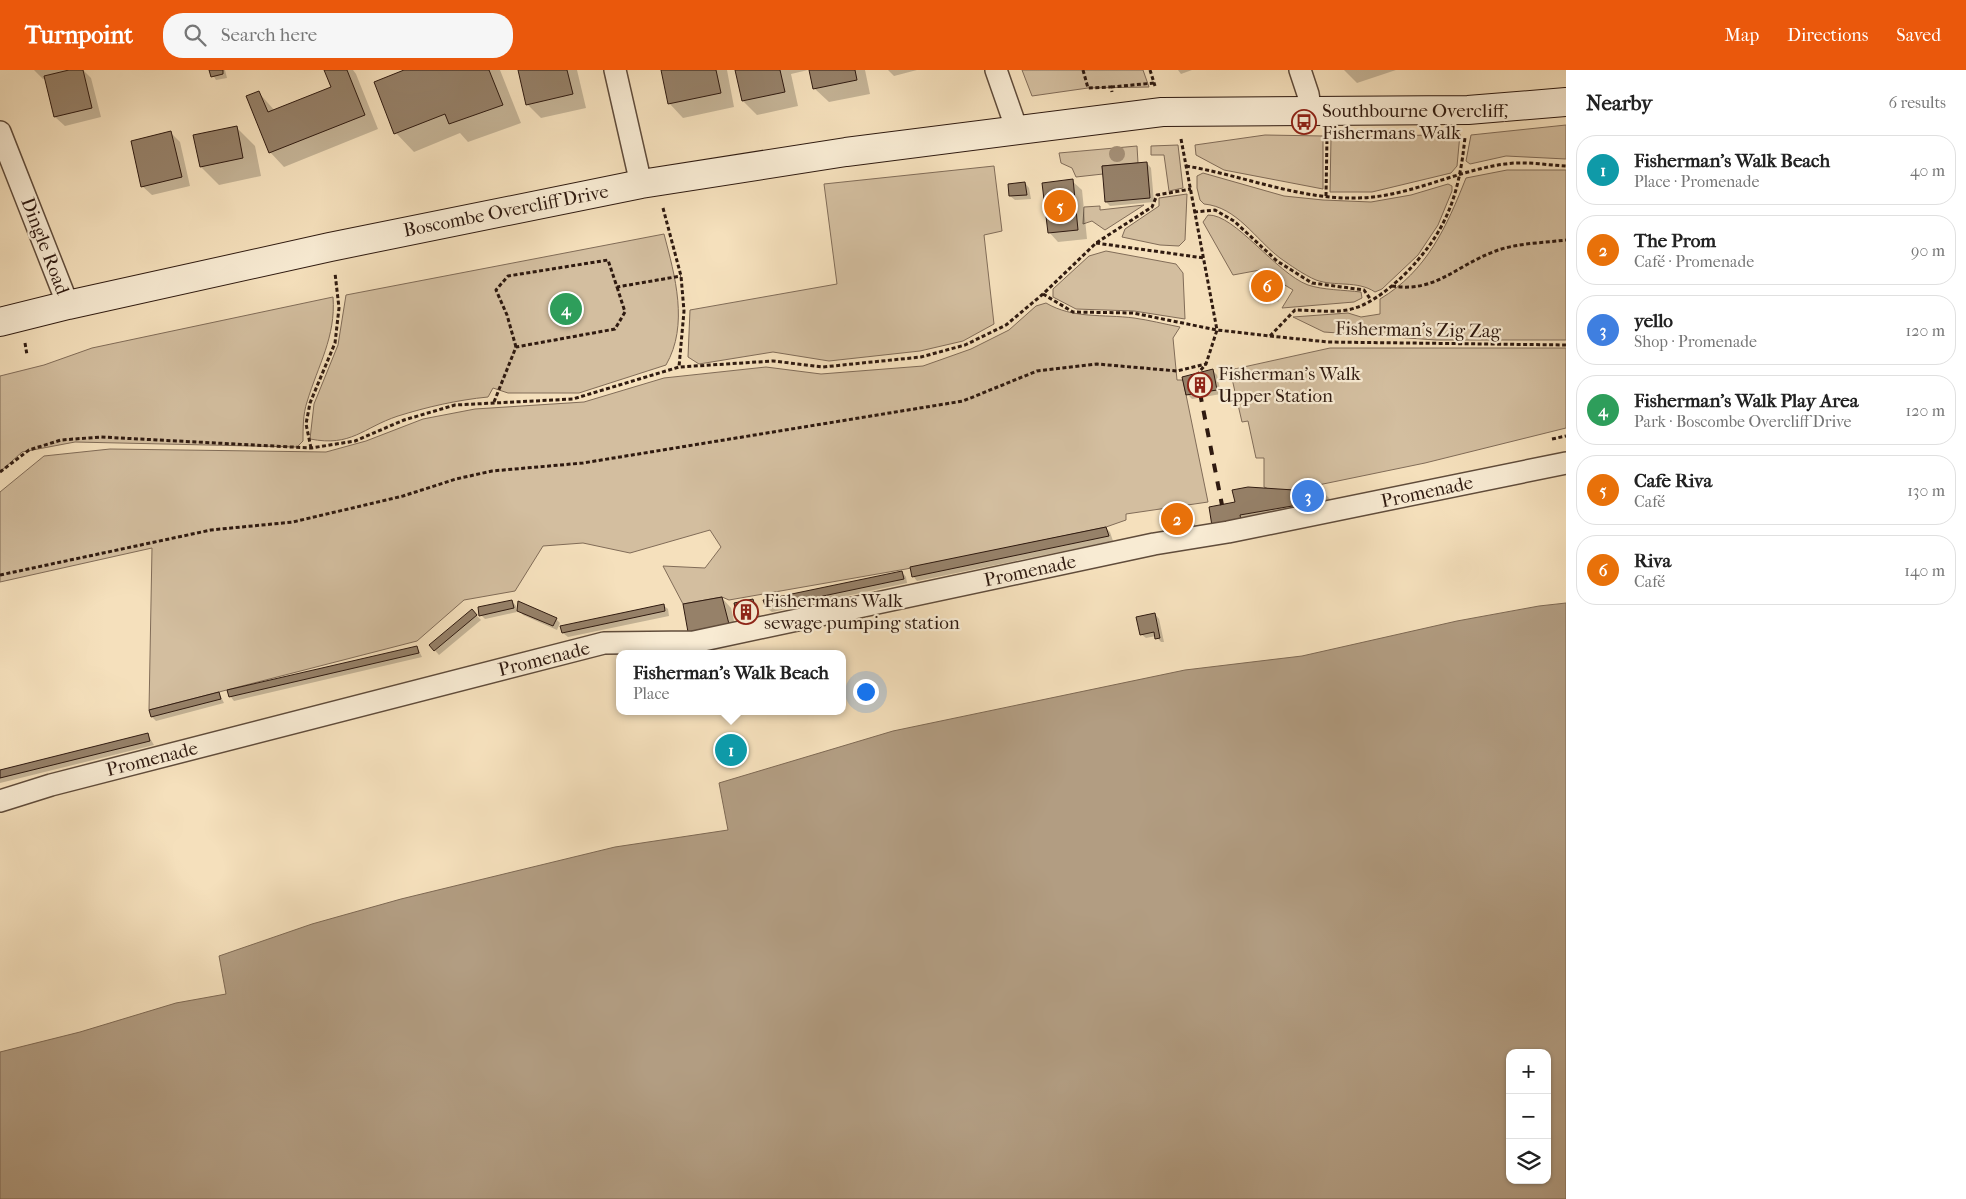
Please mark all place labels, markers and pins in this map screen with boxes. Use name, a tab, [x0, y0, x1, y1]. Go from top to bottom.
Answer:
place label: Southbourne Overcliff, Fishermans Walk	[1322, 100, 1509, 144]
bus stop icon: Southbourne Overcliff, Fishermans Walk	[1291, 109, 1317, 135]
pin: 5	[1044, 187, 1076, 225]
pin: 6	[1251, 267, 1283, 305]
pin: 4	[550, 290, 582, 328]
place label: Fisherman's Walk Upper Station	[1218, 363, 1361, 407]
building icon: Fisherman's Walk Upper Station	[1187, 372, 1213, 398]
pin: 3	[1292, 477, 1324, 515]
pin: 2	[1161, 500, 1193, 538]
place label: Fishermans Walk sewage pumping station	[764, 590, 960, 634]
building icon: Fishermans Walk sewage pumping station	[733, 599, 759, 625]
pin: 1	[715, 731, 747, 769]

